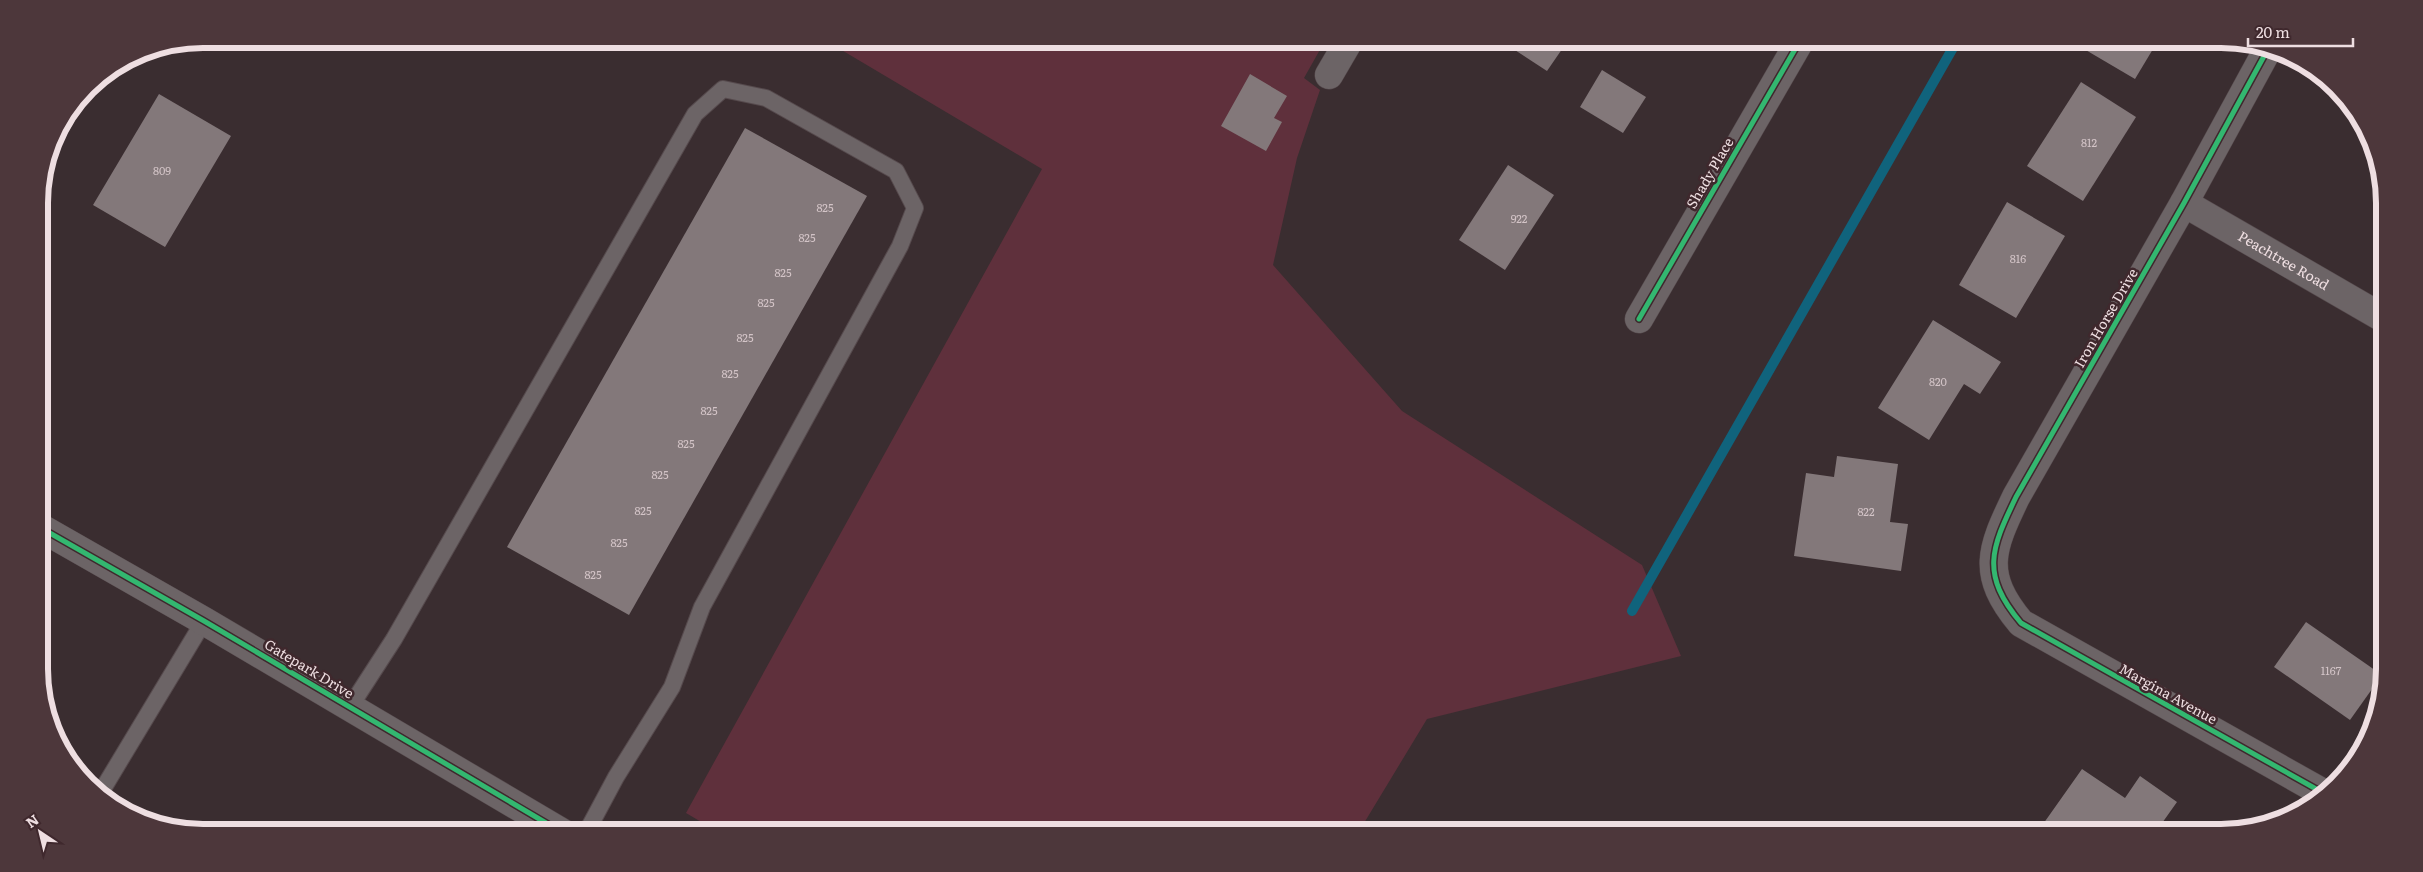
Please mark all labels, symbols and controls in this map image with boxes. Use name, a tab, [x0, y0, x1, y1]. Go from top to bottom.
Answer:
scale bar	[2248, 15, 2353, 47]
text: 20 m	[2256, 20, 2290, 43]
street label: Shady Place	[1681, 133, 1738, 212]
house number: 812	[2081, 134, 2097, 150]
house number: 809	[153, 162, 171, 178]
house number: 825	[816, 199, 834, 215]
house number: 922	[1511, 210, 1528, 226]
street label: Peachtree Road	[2235, 225, 2334, 294]
house number: 825	[798, 229, 816, 245]
house number: 816	[2010, 250, 2026, 266]
house number: 825	[774, 264, 792, 280]
street label: Iron Horse Drive	[2069, 264, 2142, 371]
house number: 825	[757, 294, 775, 310]
house number: 825	[736, 329, 754, 345]
house number: 825	[721, 365, 739, 381]
house number: 820	[1929, 373, 1947, 389]
house number: 825	[700, 402, 718, 418]
house number: 825	[677, 435, 695, 451]
house number: 825	[651, 466, 669, 482]
house number: 825	[634, 502, 652, 518]
house number: 822	[1857, 503, 1875, 519]
house number: 825	[610, 534, 628, 550]
house number: 825	[584, 566, 602, 582]
street label: Gatepark Drive	[261, 634, 358, 703]
street label: Margina Avenue	[2116, 658, 2221, 728]
house number: 1167	[2321, 662, 2342, 678]
north arrow	[15, 807, 65, 857]
text: N	[21, 809, 43, 832]

